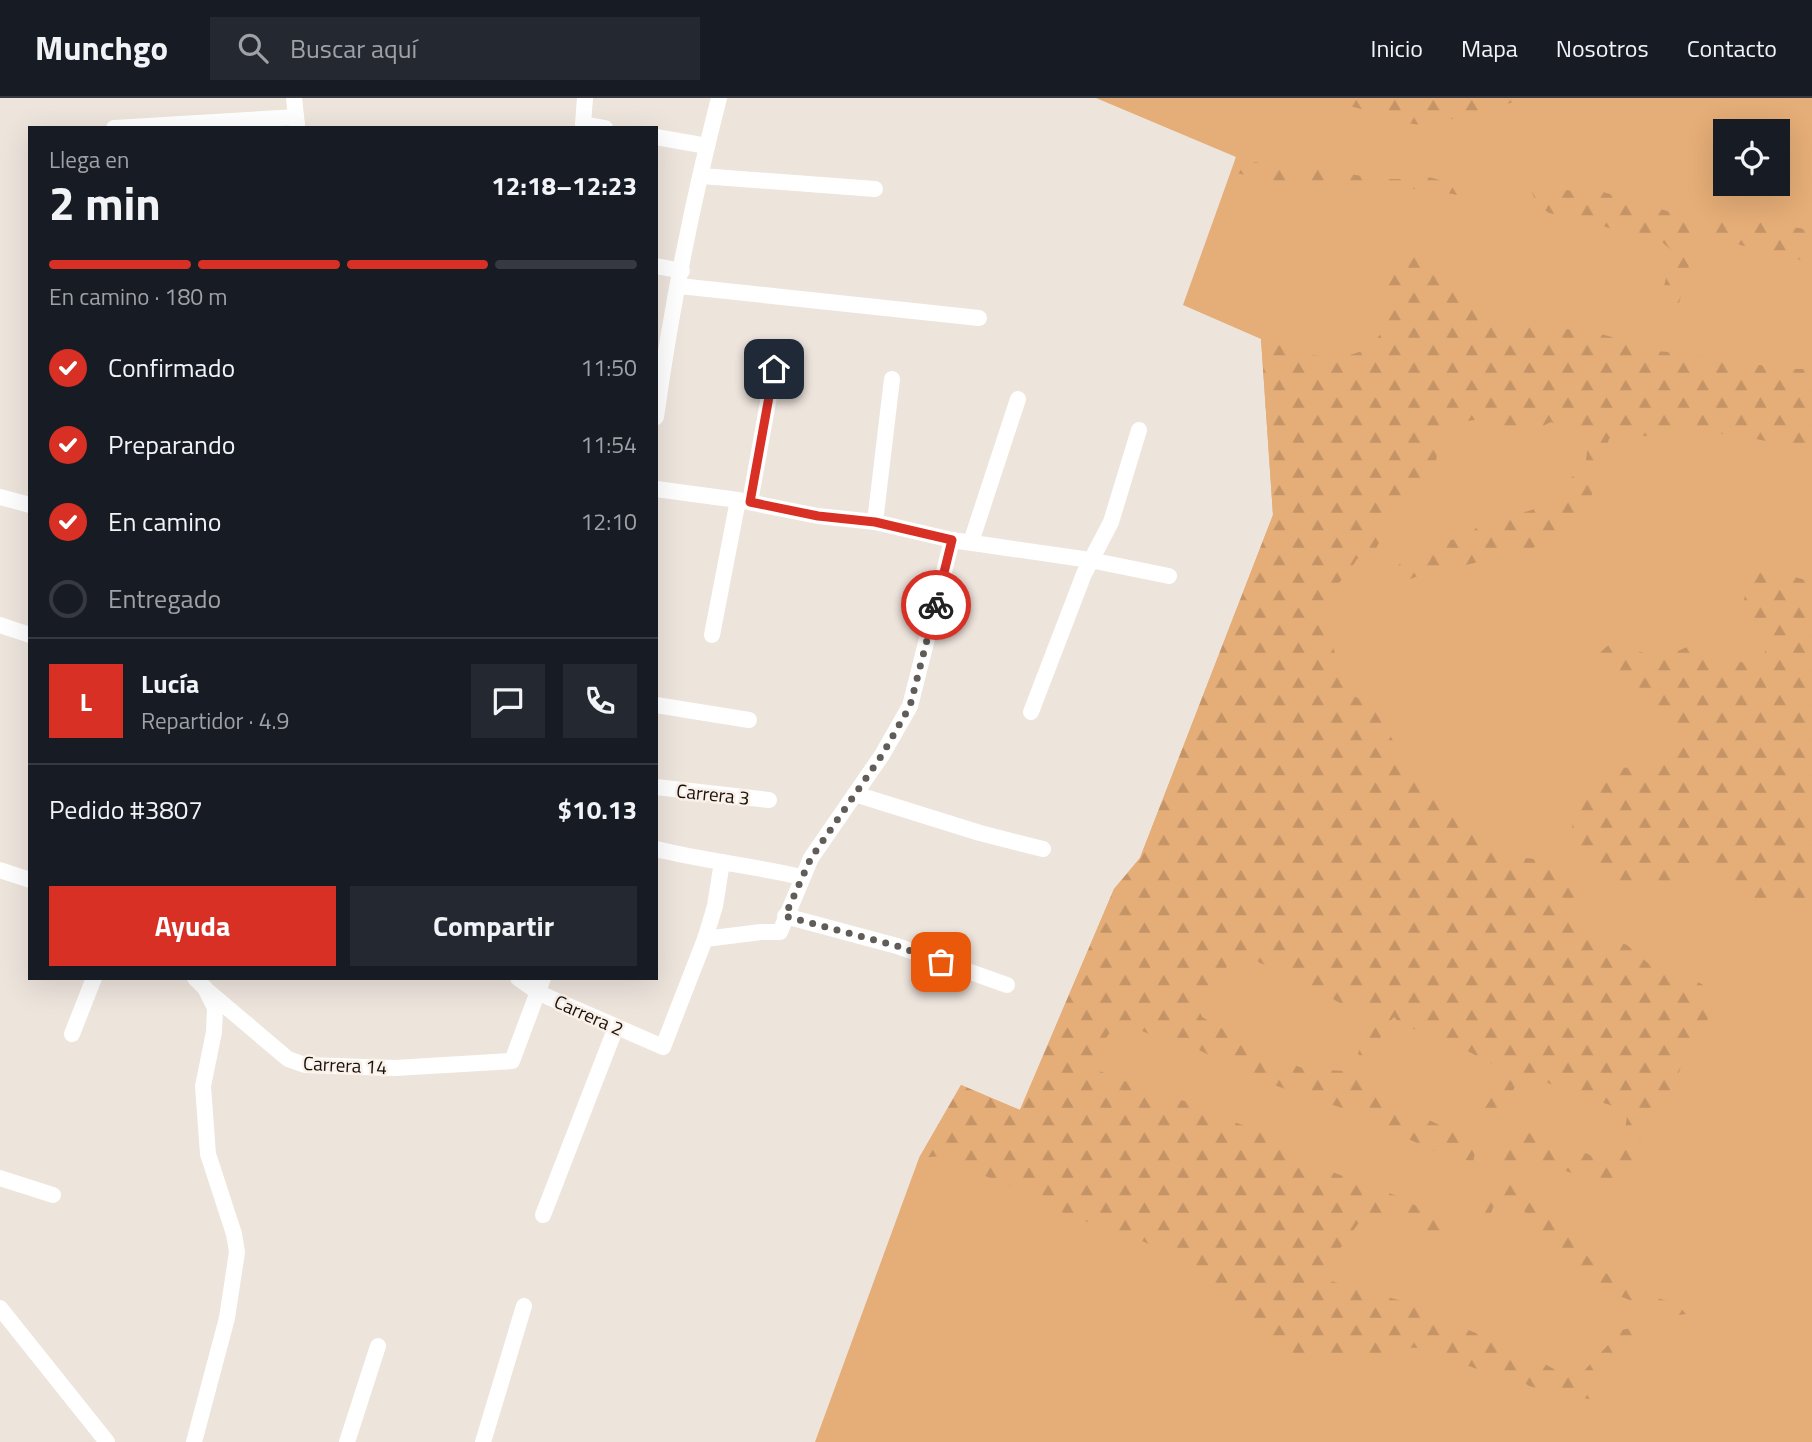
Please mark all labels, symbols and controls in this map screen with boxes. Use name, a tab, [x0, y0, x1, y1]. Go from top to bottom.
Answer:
search box	[210, 17, 700, 80]
text: Munchgo	[35, 23, 168, 73]
icon: search	[234, 29, 272, 67]
text: Buscar aquí	[290, 29, 417, 68]
text: Inicio	[1371, 30, 1423, 66]
text: Mapa	[1461, 30, 1518, 66]
text: Nosotros	[1556, 30, 1649, 66]
text: Contacto	[1687, 30, 1777, 66]
map controls	[1713, 119, 1790, 196]
button: locate	[1713, 119, 1790, 196]
text: Llega en	[49, 142, 129, 177]
text: 12:18–12:23	[491, 166, 637, 205]
text: 2 min	[49, 168, 161, 238]
text: En camino · 180 m	[49, 279, 227, 314]
pin	[744, 339, 804, 399]
text: Confirmado	[108, 348, 235, 387]
icon: check	[49, 349, 87, 387]
text: 11:50	[580, 350, 637, 385]
icon: home	[755, 350, 793, 388]
text: Preparando	[108, 425, 235, 464]
icon: check	[49, 426, 87, 464]
text: 11:54	[580, 427, 637, 462]
text: En camino	[108, 502, 222, 541]
icon: check	[49, 503, 87, 541]
text: 12:10	[580, 504, 637, 539]
courier	[901, 570, 971, 640]
text: Entregado	[108, 579, 221, 618]
icon: bike	[917, 586, 955, 624]
text: Lucía	[141, 664, 199, 703]
button: chat	[471, 664, 545, 738]
button: phone	[563, 664, 637, 738]
text: L	[80, 682, 92, 721]
text: Repartidor · 4.9	[141, 703, 289, 738]
street label: Carrera 3	[675, 775, 751, 812]
text: Pedido #3807	[49, 790, 203, 829]
text: $10.13	[558, 790, 637, 829]
button: Ayuda	[49, 886, 336, 966]
button: Compartir	[350, 886, 637, 966]
pin	[911, 932, 971, 992]
icon: bag	[922, 943, 960, 981]
street label: Carrera 2	[550, 986, 629, 1043]
street label: Carrera 14	[302, 1048, 388, 1081]

